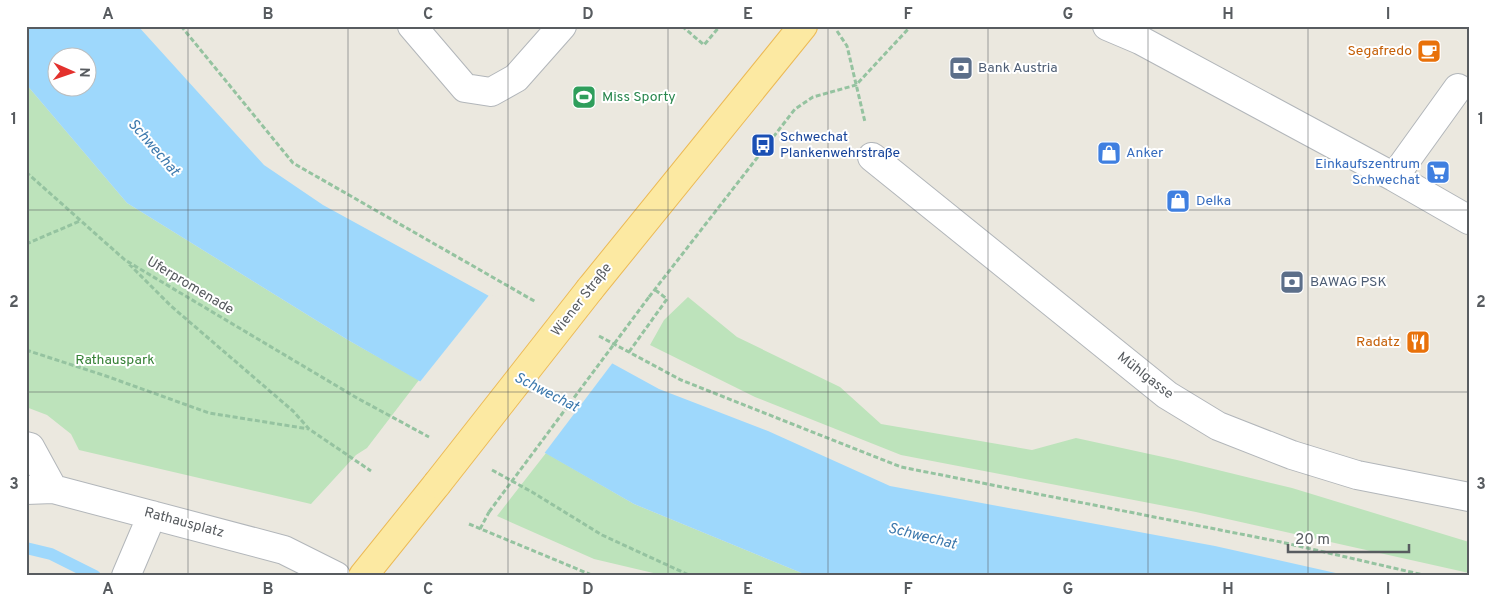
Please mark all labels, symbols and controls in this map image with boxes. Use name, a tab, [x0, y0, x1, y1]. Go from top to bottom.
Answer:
text: A	[102, 5, 114, 25]
text: B	[262, 5, 274, 25]
text: C	[423, 5, 433, 25]
text: D	[582, 5, 594, 25]
text: E	[743, 5, 753, 25]
text: F	[903, 5, 913, 25]
text: G	[1063, 5, 1073, 25]
text: H	[1222, 5, 1234, 25]
text: I	[1386, 5, 1390, 25]
cafe icon: Segafredo	[1416, 38, 1442, 64]
place label: Segafredo	[1348, 43, 1412, 60]
north arrow	[48, 48, 98, 98]
bank icon: Bank Austria	[948, 55, 974, 81]
place label: Bank Austria	[978, 60, 1058, 77]
text: N	[75, 67, 92, 78]
sports icon: Miss Sporty	[571, 84, 597, 110]
place label: Miss Sporty	[602, 89, 676, 106]
text: 1	[11, 110, 17, 130]
text: 1	[1478, 110, 1484, 130]
water label: Schwechat	[123, 115, 183, 181]
place label: Schwechat Plankenwehrstraße	[780, 129, 900, 162]
bus stop icon: Schwechat Plankenwehrstraße	[750, 132, 776, 158]
shop icon: Anker	[1096, 140, 1122, 166]
place label: Anker	[1126, 145, 1164, 162]
place label: Einkaufszentrum Schwechat	[1315, 156, 1420, 189]
supermarket icon: Einkaufszentrum Schwechat	[1425, 159, 1451, 185]
shop icon: Delka	[1165, 188, 1191, 214]
place label: Delka	[1196, 193, 1231, 210]
street label: Uferpromenade	[143, 253, 237, 319]
street label: Wiener Straße	[548, 260, 616, 340]
bank icon: BAWAG PSK	[1279, 269, 1305, 295]
place label: BAWAG PSK	[1310, 274, 1387, 291]
text: 2	[9, 293, 19, 313]
text: 2	[1476, 293, 1486, 313]
restaurant icon: Radatz	[1405, 329, 1431, 355]
place label: Radatz	[1356, 334, 1400, 351]
street label: Mühlgasse	[1114, 349, 1176, 403]
park label: Rathauspark	[75, 352, 155, 369]
water label: Schwechat	[511, 369, 582, 418]
text: 3	[9, 475, 19, 495]
text: 3	[1476, 475, 1486, 495]
street label: Rathausplatz	[142, 504, 226, 542]
water label: Schwechat	[886, 519, 959, 555]
scale bar	[1288, 522, 1409, 554]
text: 20 m	[1295, 531, 1330, 550]
text: A	[102, 580, 114, 600]
text: B	[262, 580, 274, 600]
text: C	[423, 580, 433, 600]
text: D	[582, 580, 594, 600]
text: E	[743, 580, 753, 600]
text: F	[903, 580, 913, 600]
text: G	[1063, 580, 1073, 600]
text: H	[1222, 580, 1234, 600]
text: I	[1386, 580, 1390, 600]

